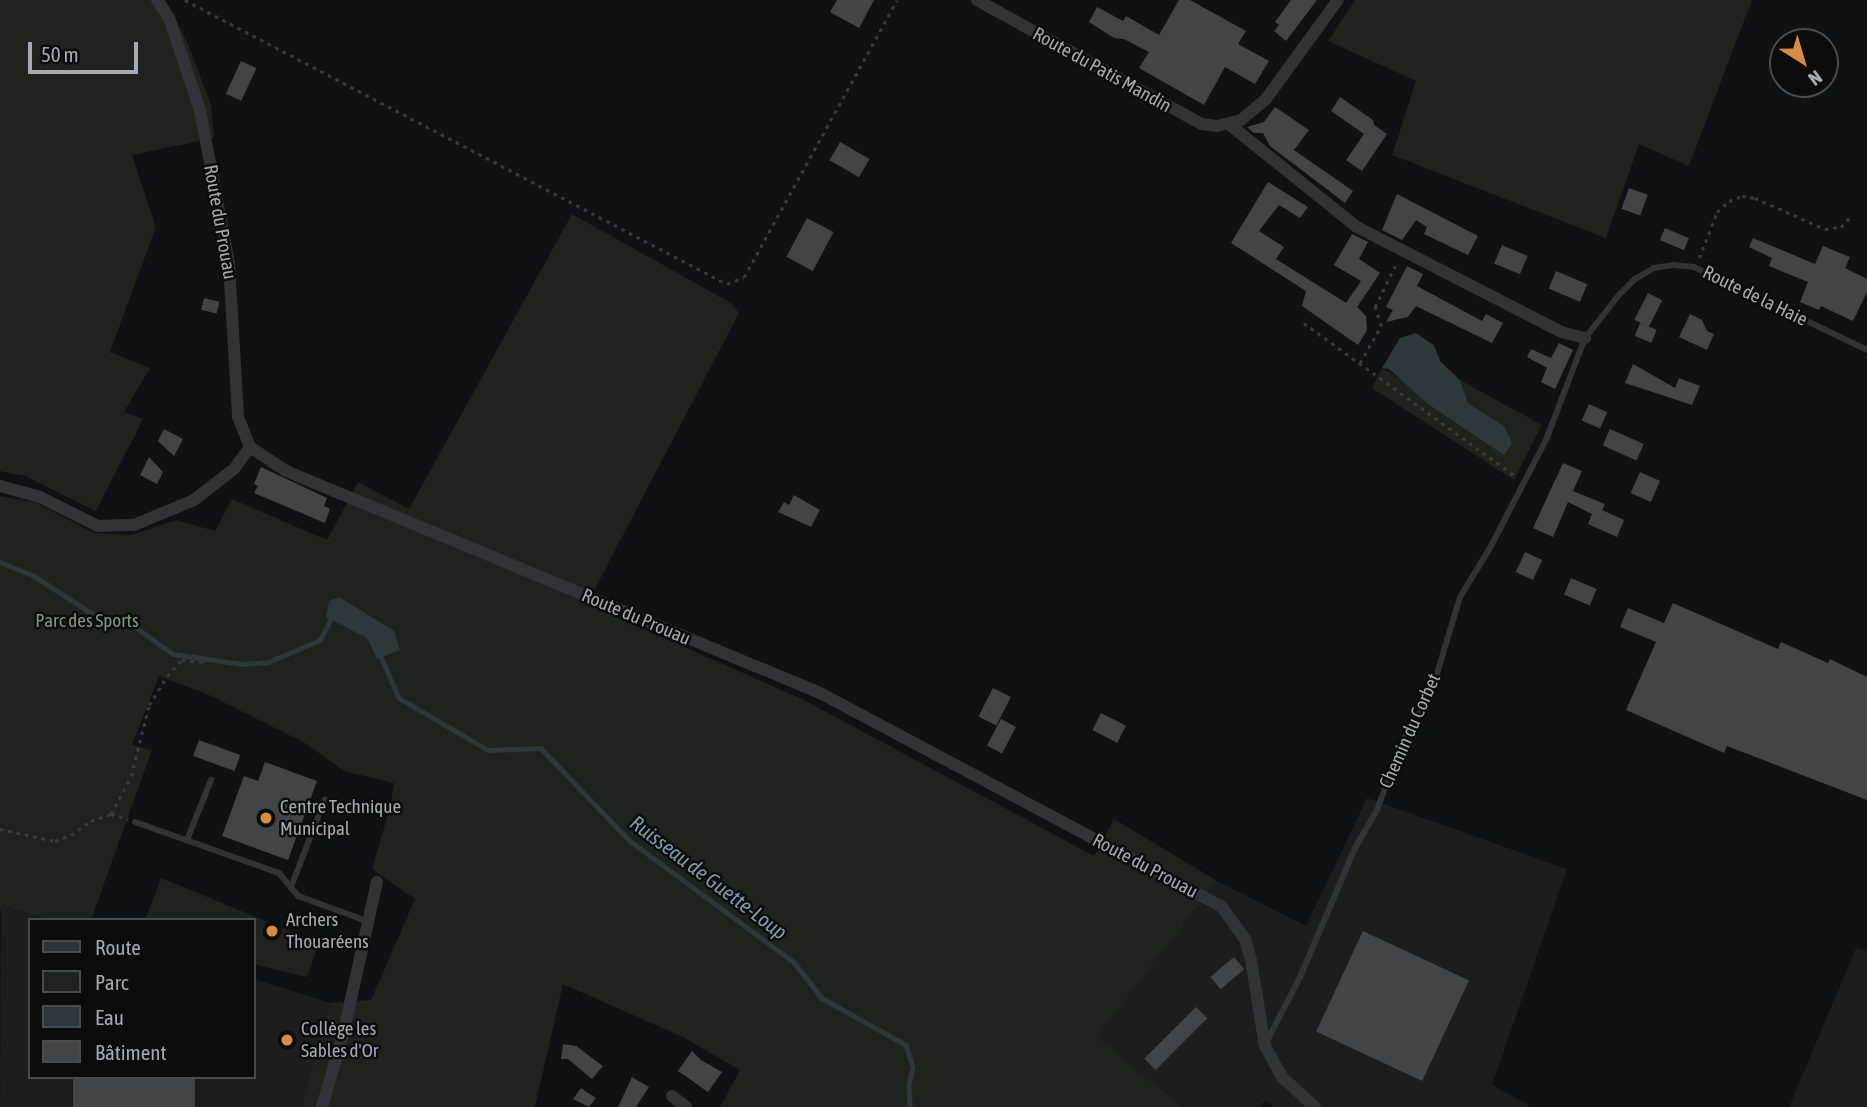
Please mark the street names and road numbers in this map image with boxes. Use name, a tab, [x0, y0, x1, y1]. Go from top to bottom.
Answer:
street label: Route du Patis Mandin	[1029, 22, 1175, 118]
street label: Route du Prouau	[199, 163, 241, 281]
street label: Route de la Haie	[1699, 261, 1811, 331]
street label: Route du Prouau	[578, 584, 694, 650]
street label: Chemin du Corbet	[1375, 670, 1445, 792]
street label: Route du Prouau	[1088, 829, 1202, 903]

